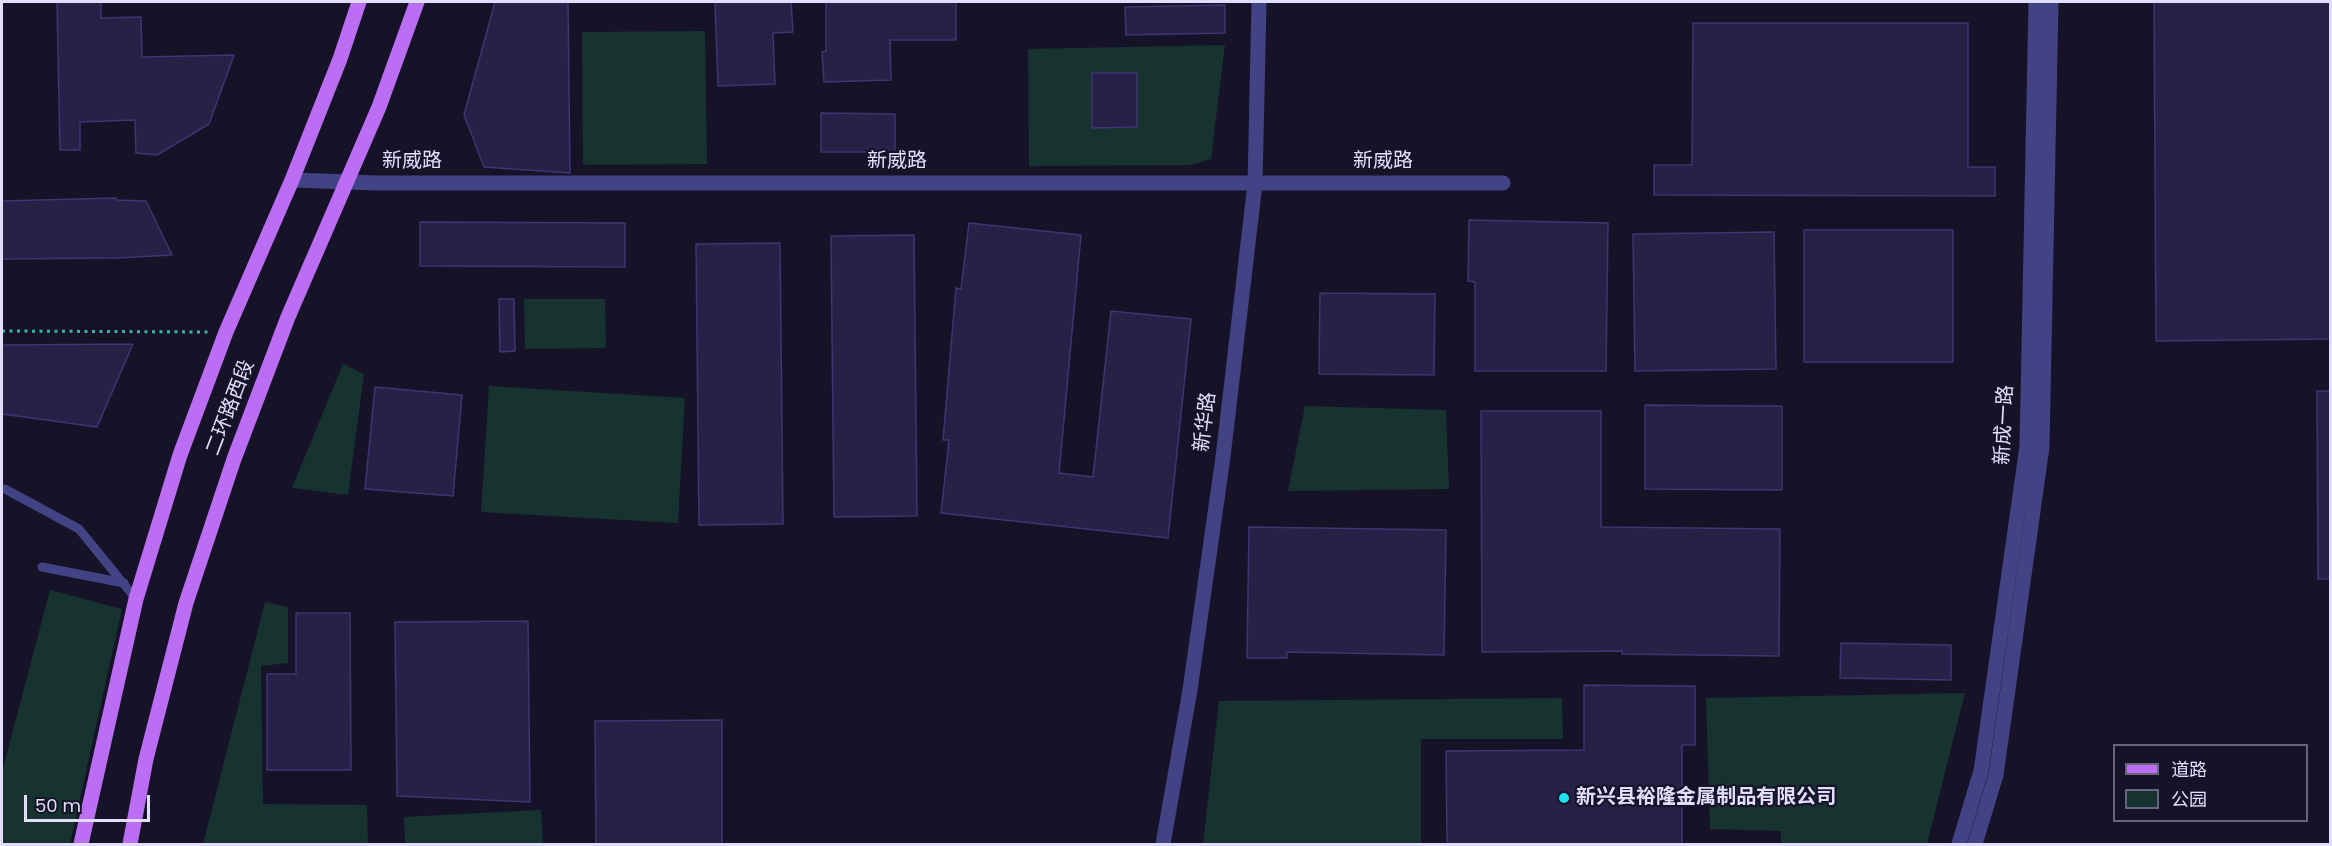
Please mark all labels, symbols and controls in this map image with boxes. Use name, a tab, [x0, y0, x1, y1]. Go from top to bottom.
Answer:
street label: 新威路	[382, 150, 442, 174]
street label: 新威路	[867, 150, 927, 174]
street label: 新威路	[1353, 150, 1413, 174]
street label: 二环路西段	[202, 357, 260, 459]
street label: 新成一路	[1991, 384, 2019, 466]
street label: 新华路	[1190, 391, 1222, 453]
legend	[2113, 744, 2308, 822]
text: 道路	[2171, 757, 2207, 782]
scale bar	[27, 783, 153, 821]
place label: 新兴县裕隆金属制品有限公司	[1576, 786, 1836, 810]
text: 公园	[2171, 787, 2207, 812]
marker: 新兴县裕隆金属制品有限公司	[1557, 791, 1571, 805]
text: 50 m	[35, 793, 81, 818]

